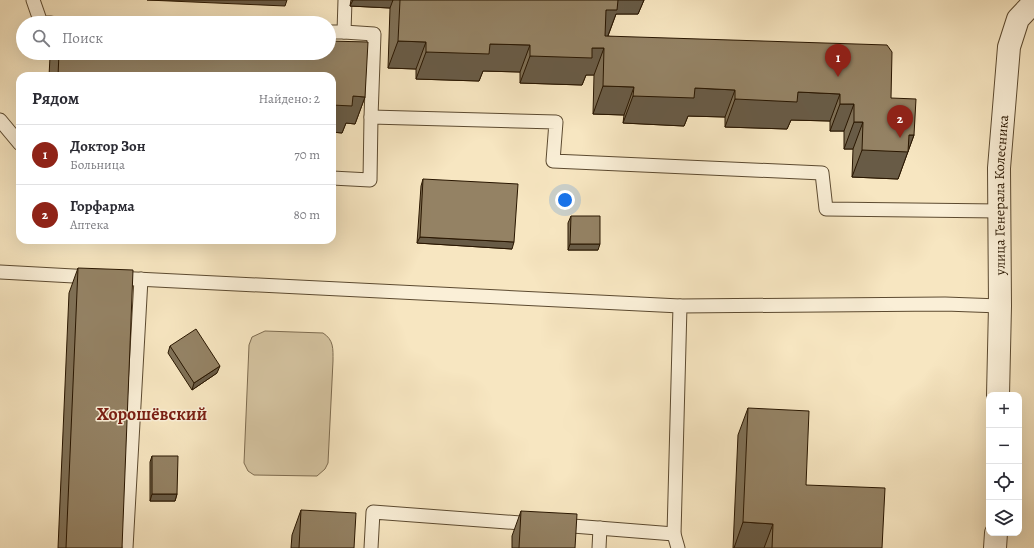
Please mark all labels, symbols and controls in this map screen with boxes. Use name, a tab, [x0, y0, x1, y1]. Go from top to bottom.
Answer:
search box	[16, 16, 336, 60]
icon: search	[30, 27, 52, 49]
text: Поиск	[62, 28, 103, 48]
pin: 1	[825, 44, 851, 77]
text: Рядом	[32, 87, 79, 110]
text: Найдено: 2	[259, 90, 320, 107]
pin: 2	[887, 105, 913, 138]
street label: улица Генерала Колесника	[990, 114, 1013, 276]
text: Доктор Зон	[70, 136, 146, 156]
text: 1	[43, 146, 47, 163]
text: 70 m	[294, 146, 320, 163]
text: Больница	[70, 156, 125, 173]
your location	[555, 190, 575, 210]
text: Горфарма	[70, 196, 135, 216]
text: 2	[42, 206, 48, 223]
text: 80 m	[293, 206, 320, 223]
text: Аптека	[70, 216, 109, 233]
map controls	[986, 392, 1022, 536]
button: +	[986, 392, 1022, 428]
district label: Хорошёвский	[97, 402, 208, 426]
button: −	[986, 428, 1022, 464]
button: locate	[986, 464, 1022, 500]
button: layers	[986, 500, 1022, 536]

